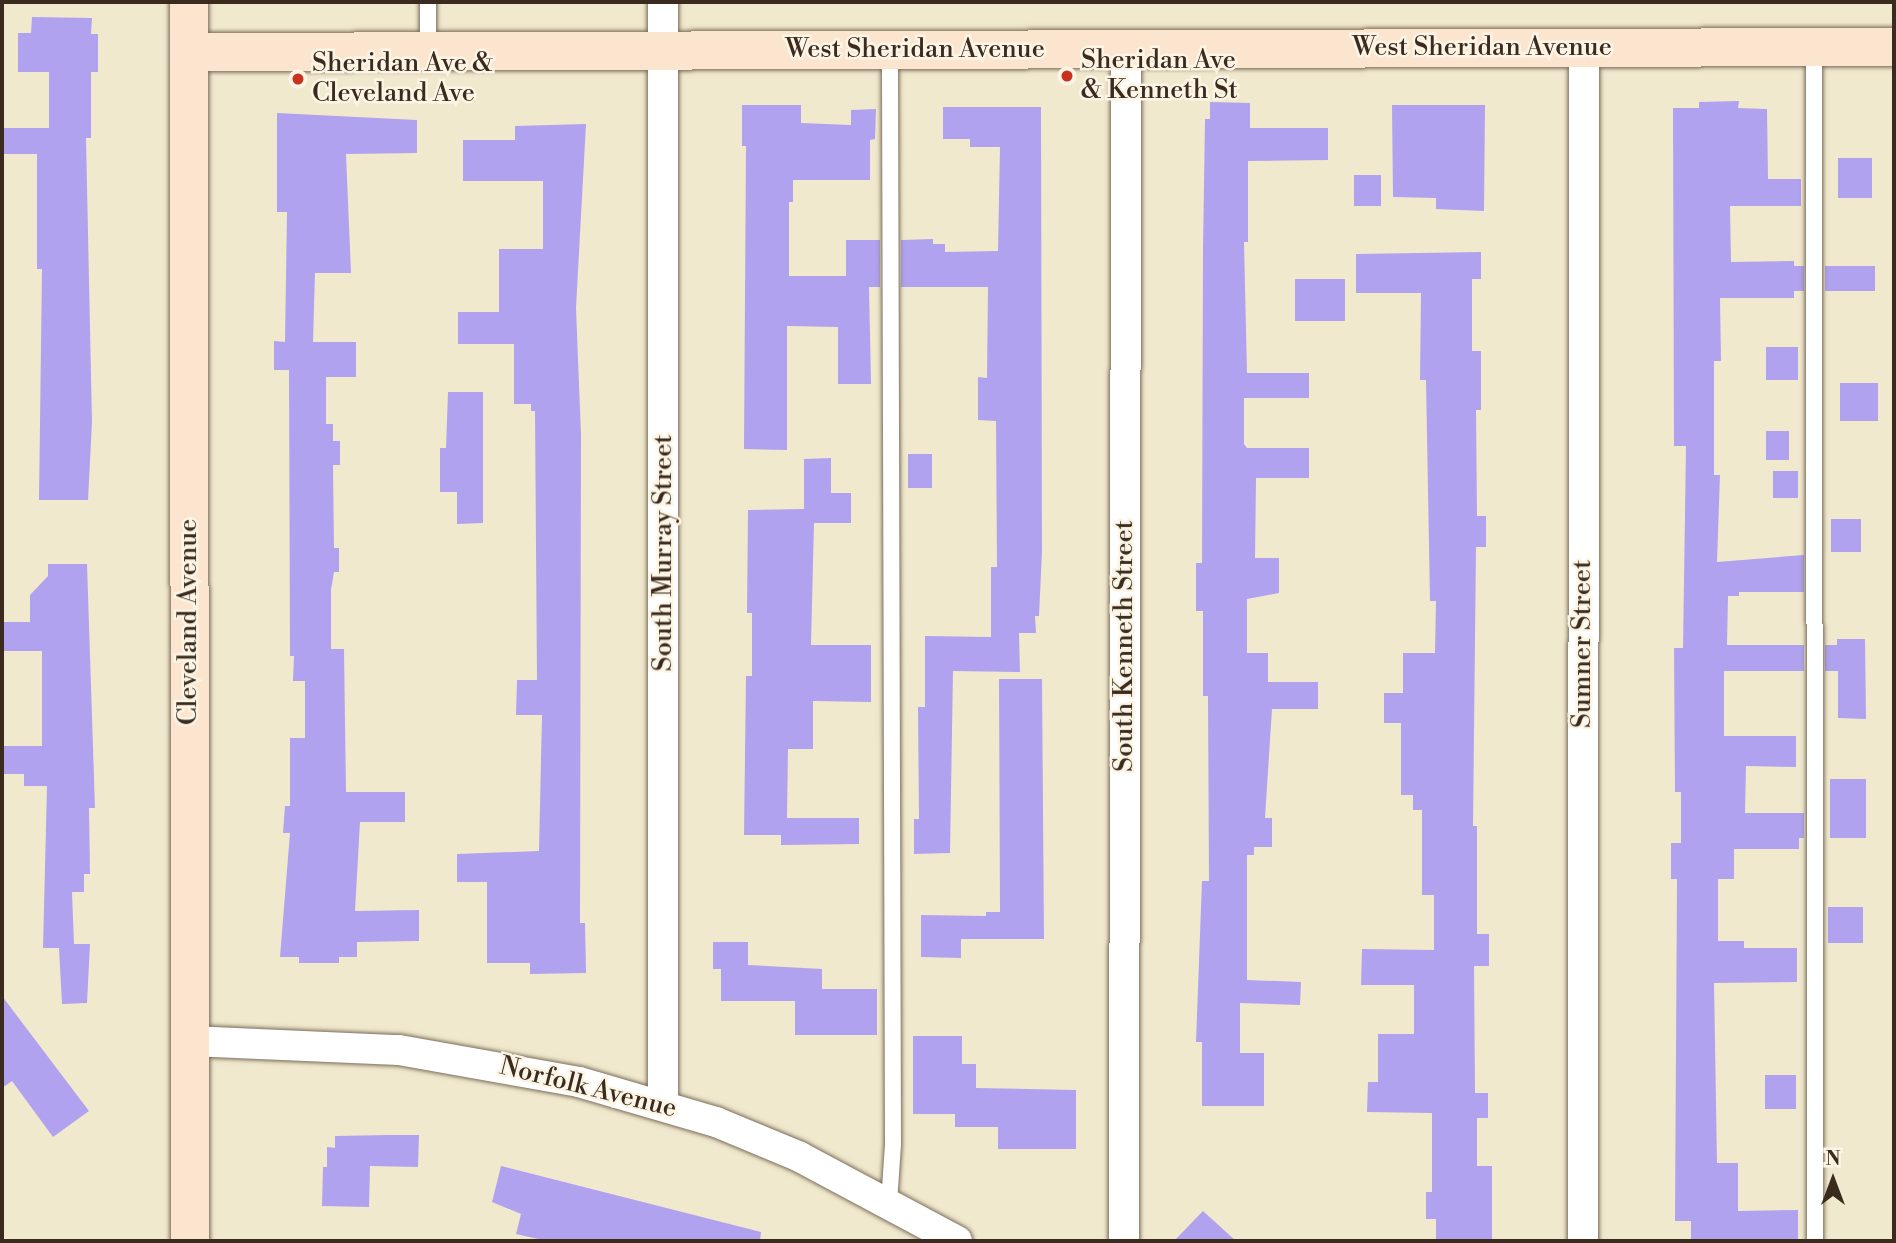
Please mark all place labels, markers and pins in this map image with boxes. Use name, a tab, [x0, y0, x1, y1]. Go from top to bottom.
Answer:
place label: Sheridan Ave & Kenneth St	[1081, 45, 1238, 106]
place label: Sheridan Ave & Cleveland Ave	[312, 48, 493, 110]
marker: Sheridan Ave & Kenneth St	[1059, 68, 1075, 84]
marker: Sheridan Ave & Cleveland Ave	[290, 71, 306, 87]

